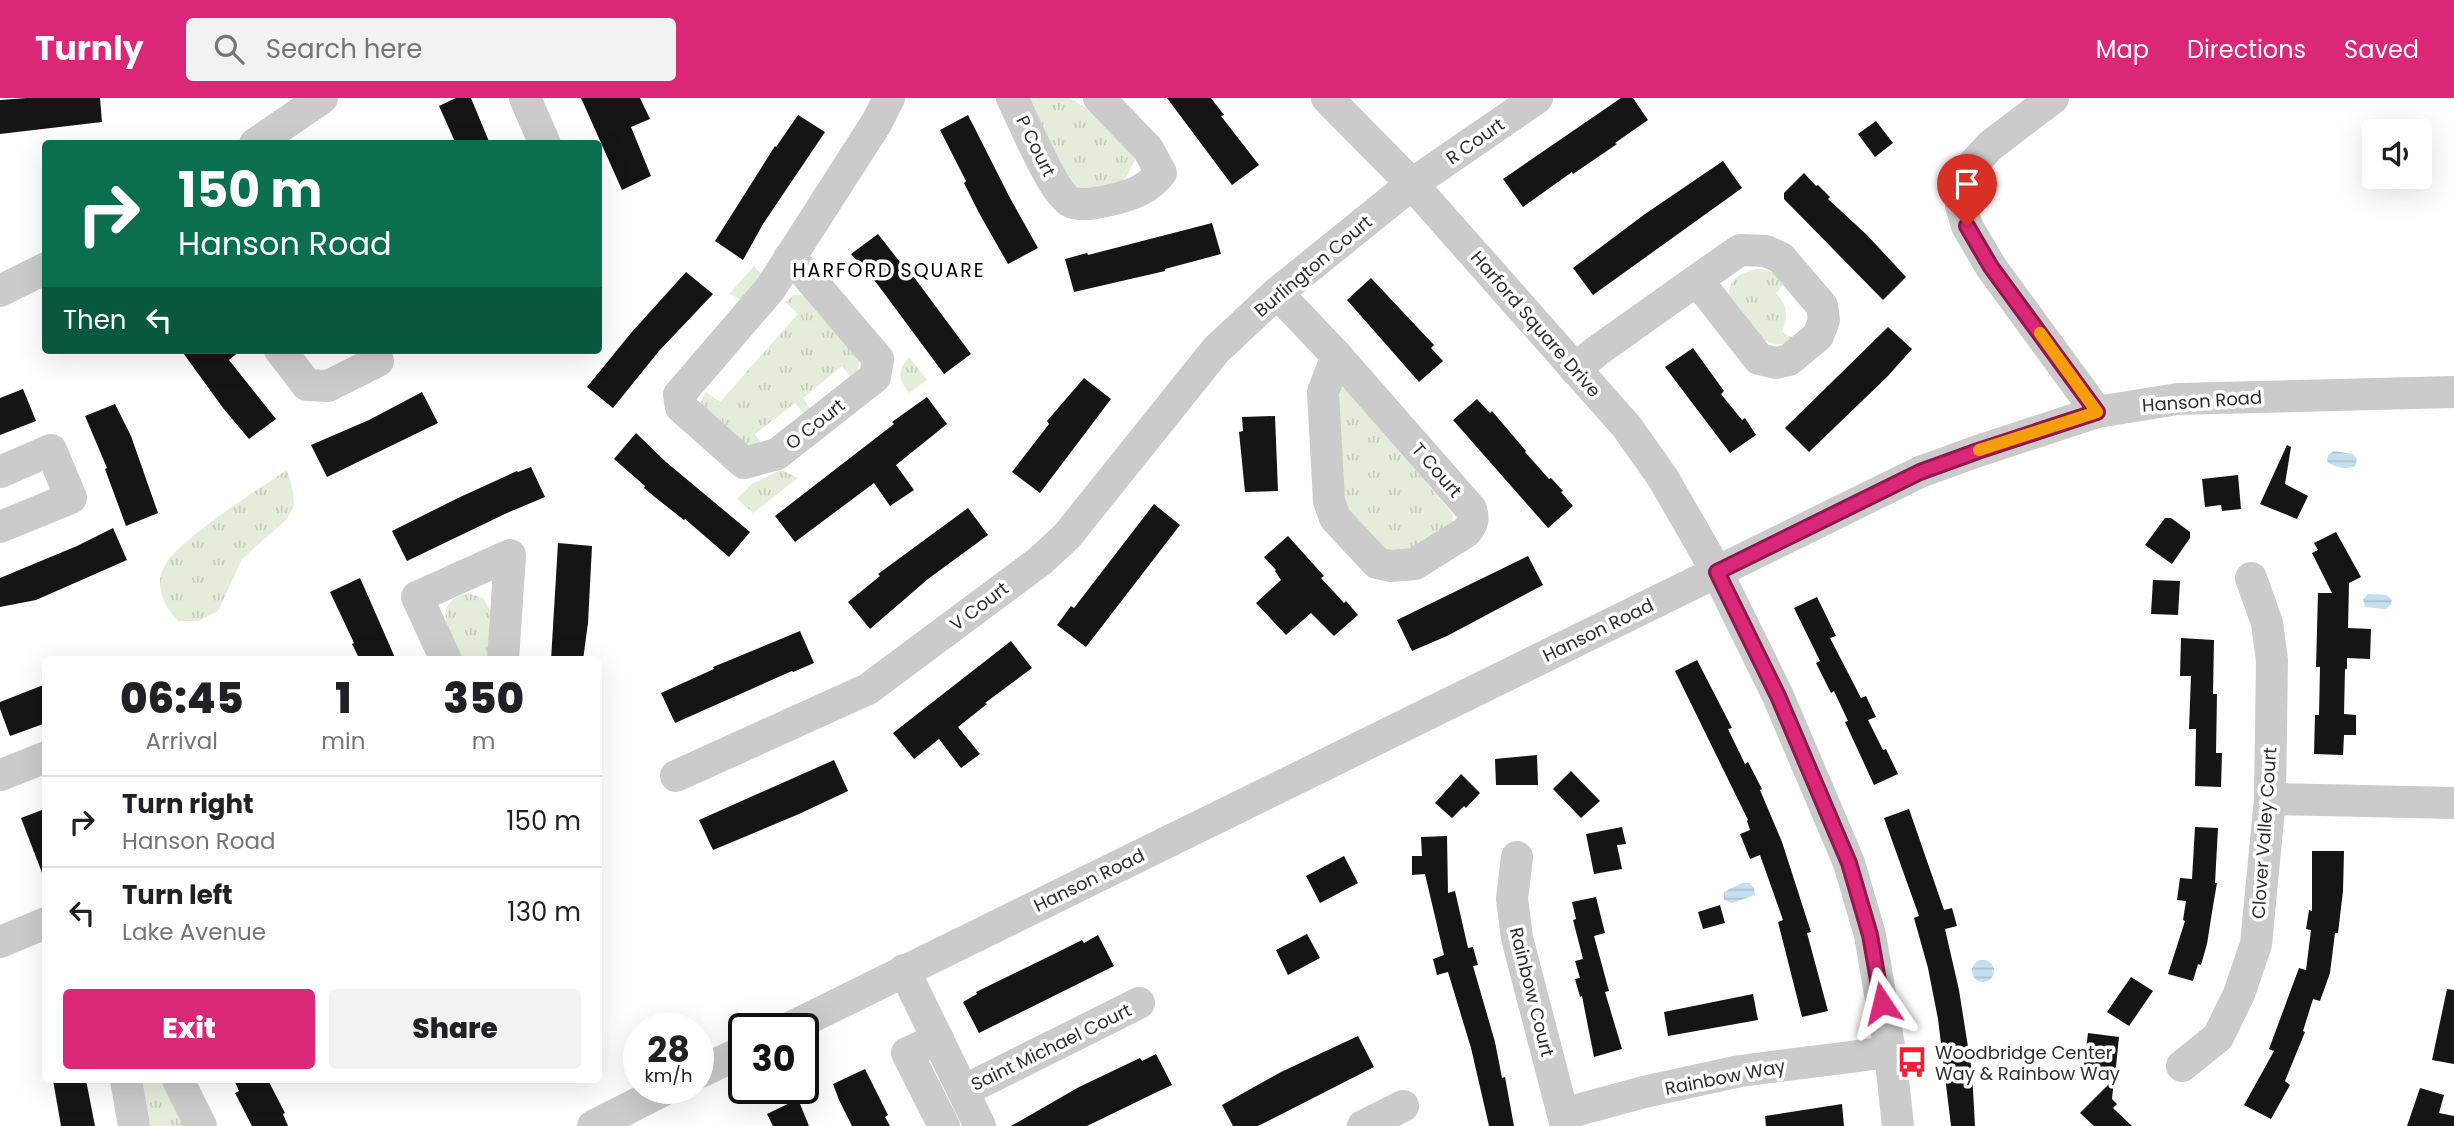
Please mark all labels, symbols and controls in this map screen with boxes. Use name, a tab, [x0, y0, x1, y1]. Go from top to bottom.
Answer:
search box	[186, 18, 676, 81]
text: Turnly	[35, 25, 144, 72]
icon: search	[210, 30, 248, 68]
text: Search here	[266, 31, 422, 67]
text: Map	[2096, 33, 2149, 66]
text: Directions	[2187, 33, 2306, 66]
text: Saved	[2344, 33, 2419, 66]
street label: P Court	[1010, 111, 1062, 181]
street label: R Court	[1441, 112, 1509, 170]
map controls	[2362, 119, 2432, 189]
button: sound	[2362, 119, 2432, 189]
pin	[1937, 154, 1997, 226]
text: 150 m	[178, 156, 323, 224]
icon: arrive	[1948, 165, 1986, 203]
icon: right	[63, 168, 154, 259]
street label: Burlington Court	[1249, 209, 1377, 323]
text: Hanson Road	[178, 221, 392, 266]
street label: Harford Square Drive	[1465, 245, 1607, 403]
district label: HARFORD SQUARE	[792, 257, 986, 284]
icon: left	[140, 301, 178, 339]
text: Then	[63, 302, 126, 338]
street label: Hanson Road	[2141, 384, 2263, 418]
street label: O Court	[780, 393, 850, 455]
street label: T Court	[1406, 437, 1468, 503]
street label: V Court	[945, 576, 1013, 636]
street label: Hanson Road	[1539, 592, 1657, 668]
text: 06:45	[120, 669, 243, 728]
text: 1	[335, 669, 352, 728]
text: 350	[443, 669, 524, 728]
text: Arrival	[145, 725, 218, 757]
text: min	[321, 725, 365, 757]
text: m	[472, 725, 496, 757]
street label: Clover Valley Court	[2246, 746, 2282, 920]
text: Turn right	[122, 786, 254, 822]
icon: right	[63, 803, 101, 841]
text: 150 m	[506, 803, 581, 839]
text: Hanson Road	[122, 825, 276, 857]
street label: Hanson Road	[1030, 842, 1148, 918]
text: Turn left	[122, 877, 233, 913]
icon: left	[63, 894, 101, 932]
text: 130 m	[507, 894, 581, 930]
text: Lake Avenue	[122, 916, 266, 948]
street label: Rainbow Court	[1504, 925, 1560, 1059]
position arrow	[1845, 966, 1919, 1040]
button: Exit	[63, 989, 315, 1069]
button: Share	[329, 989, 581, 1069]
street label: Saint Michael Court	[967, 997, 1135, 1097]
speed limit sign: 30	[728, 1013, 819, 1104]
text: 28	[647, 1025, 690, 1074]
place label: Woodbridge Center Way & Rainbow Way	[1935, 1040, 2120, 1086]
bus stop icon: Woodbridge Center Way & Rainbow Way	[1895, 1045, 1929, 1079]
street label: Rainbow Way	[1663, 1053, 1787, 1101]
text: km/h	[645, 1063, 692, 1088]

